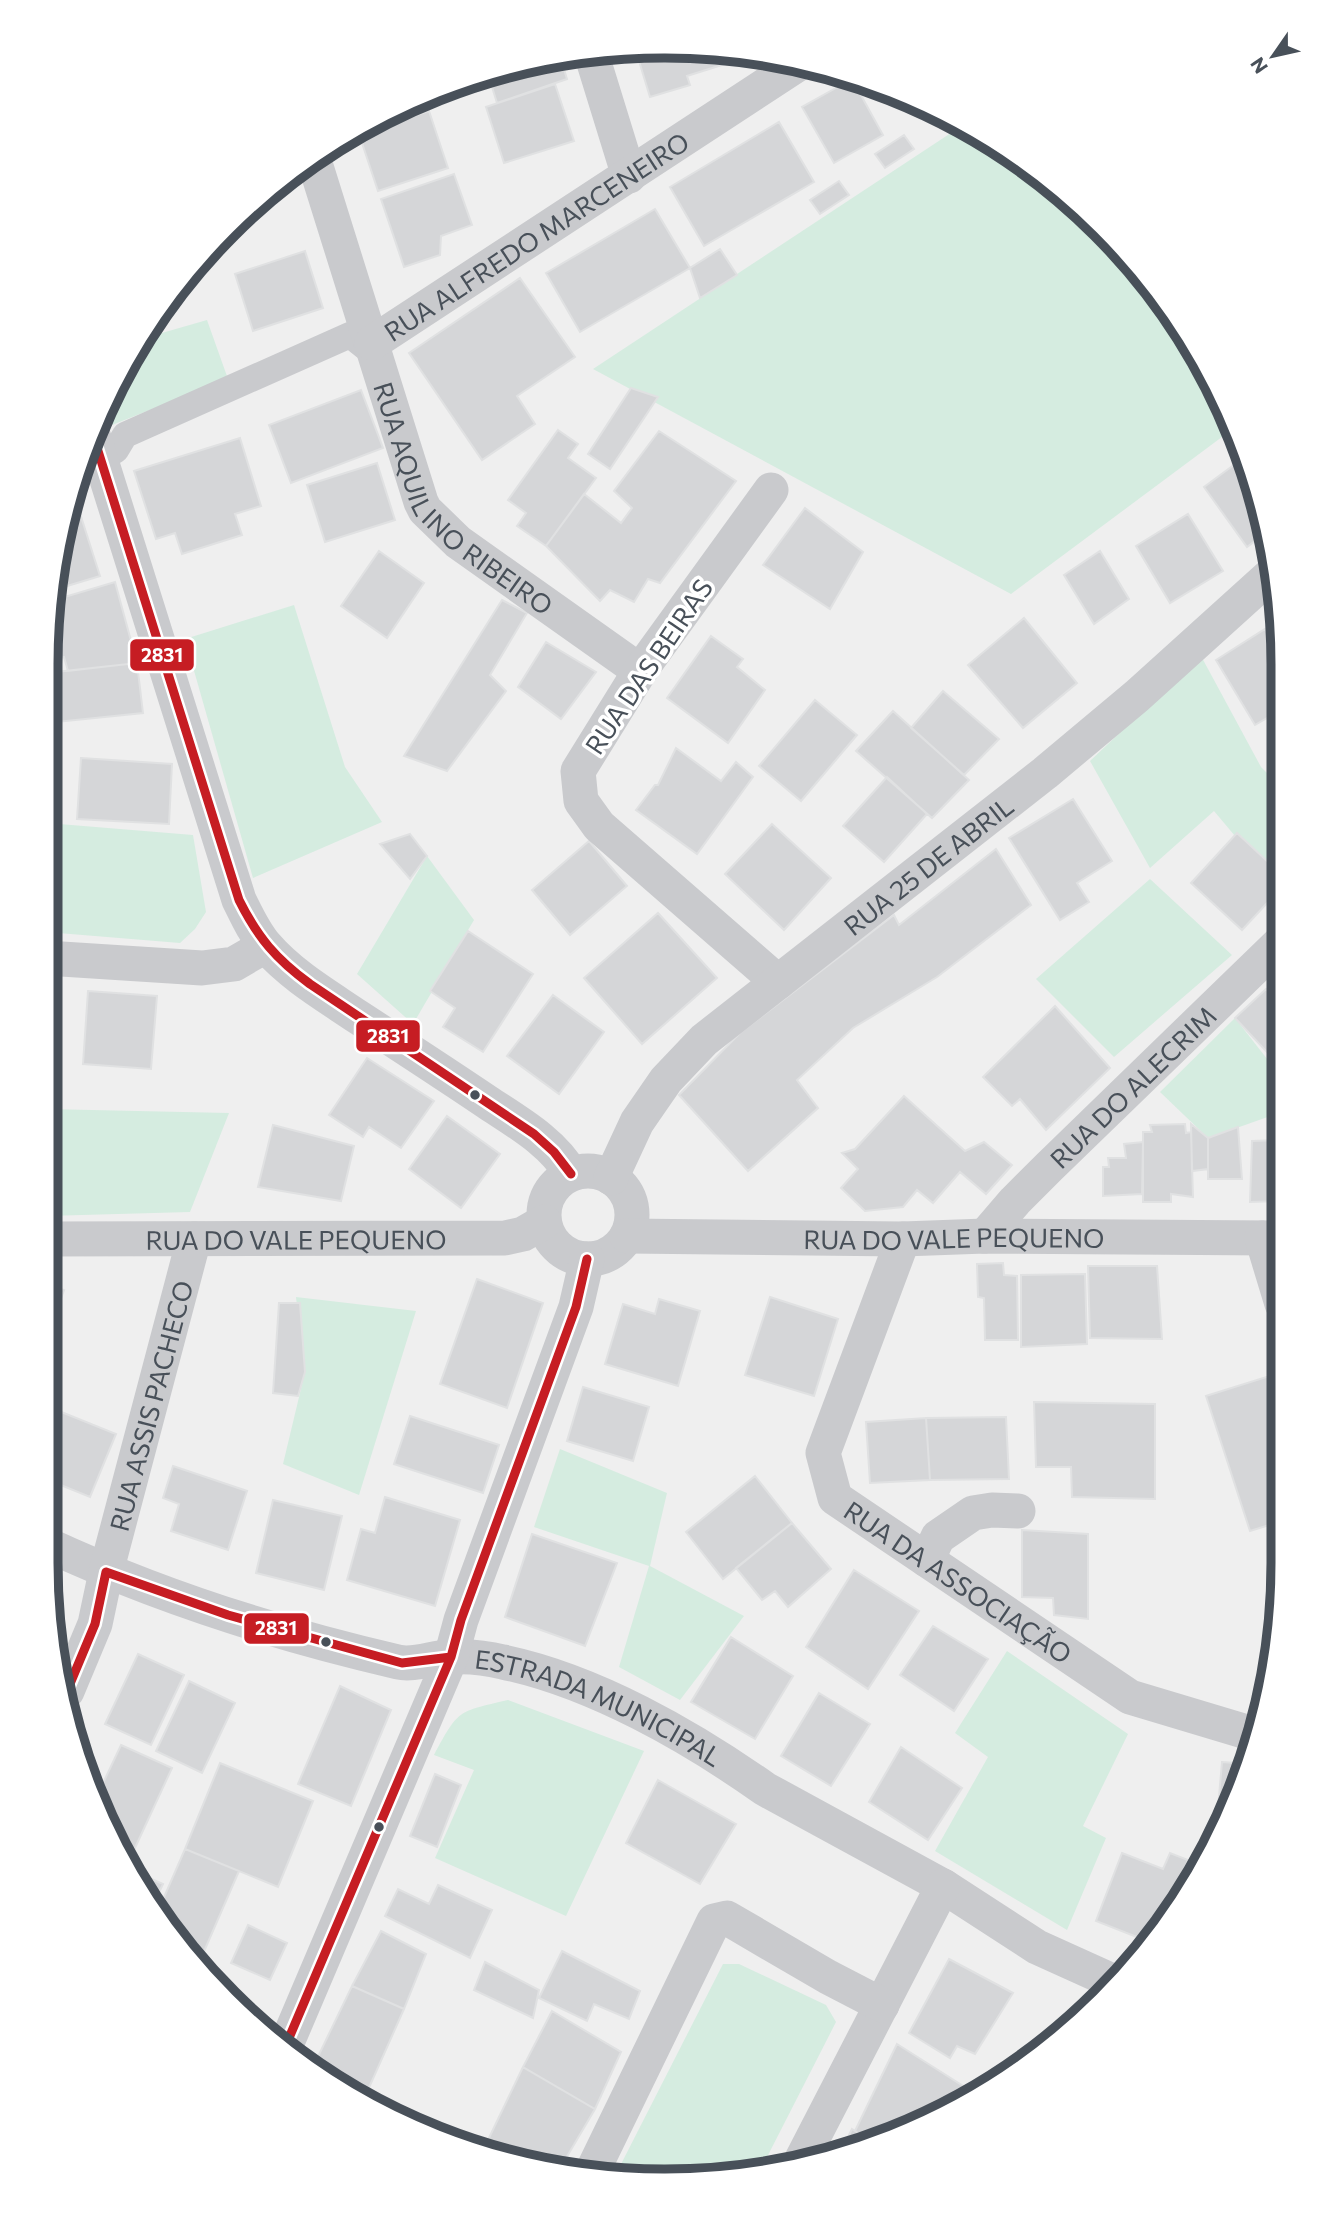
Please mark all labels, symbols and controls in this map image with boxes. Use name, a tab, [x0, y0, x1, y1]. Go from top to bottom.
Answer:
north arrow	[1238, 21, 1308, 91]
text: N	[1245, 53, 1272, 78]
street label: RUA ALFREDO MARCENEIRO	[378, 125, 694, 347]
street label: RUA AQUILINO RIBEIRO	[369, 378, 559, 620]
street label: RUA DAS BEIRAS	[578, 572, 718, 760]
line badge: 2831	[129, 638, 195, 672]
text: 2831	[141, 643, 183, 666]
street label: RUA 25 DE ABRIL	[837, 789, 1018, 941]
street label: RUA DO ALECRIM	[1043, 999, 1222, 1174]
line badge: 2831	[355, 1019, 421, 1053]
text: 2831	[367, 1024, 409, 1047]
unlabelled marker	[468, 1088, 482, 1102]
street label: RUA DO VALE PEQUENO	[803, 1220, 1105, 1255]
street label: RUA DO VALE PEQUENO	[145, 1223, 447, 1254]
street label: RUA ASSIS PACHECO	[102, 1277, 198, 1534]
street label: RUA DA ASSOCIAÇÃO	[839, 1494, 1078, 1669]
line badge: 2831	[243, 1612, 310, 1645]
text: 2831	[255, 1616, 297, 1639]
unlabelled marker	[319, 1635, 333, 1649]
street label: ESTRADA MUNICIPAL	[473, 1642, 728, 1772]
unlabelled marker	[372, 1820, 386, 1834]

